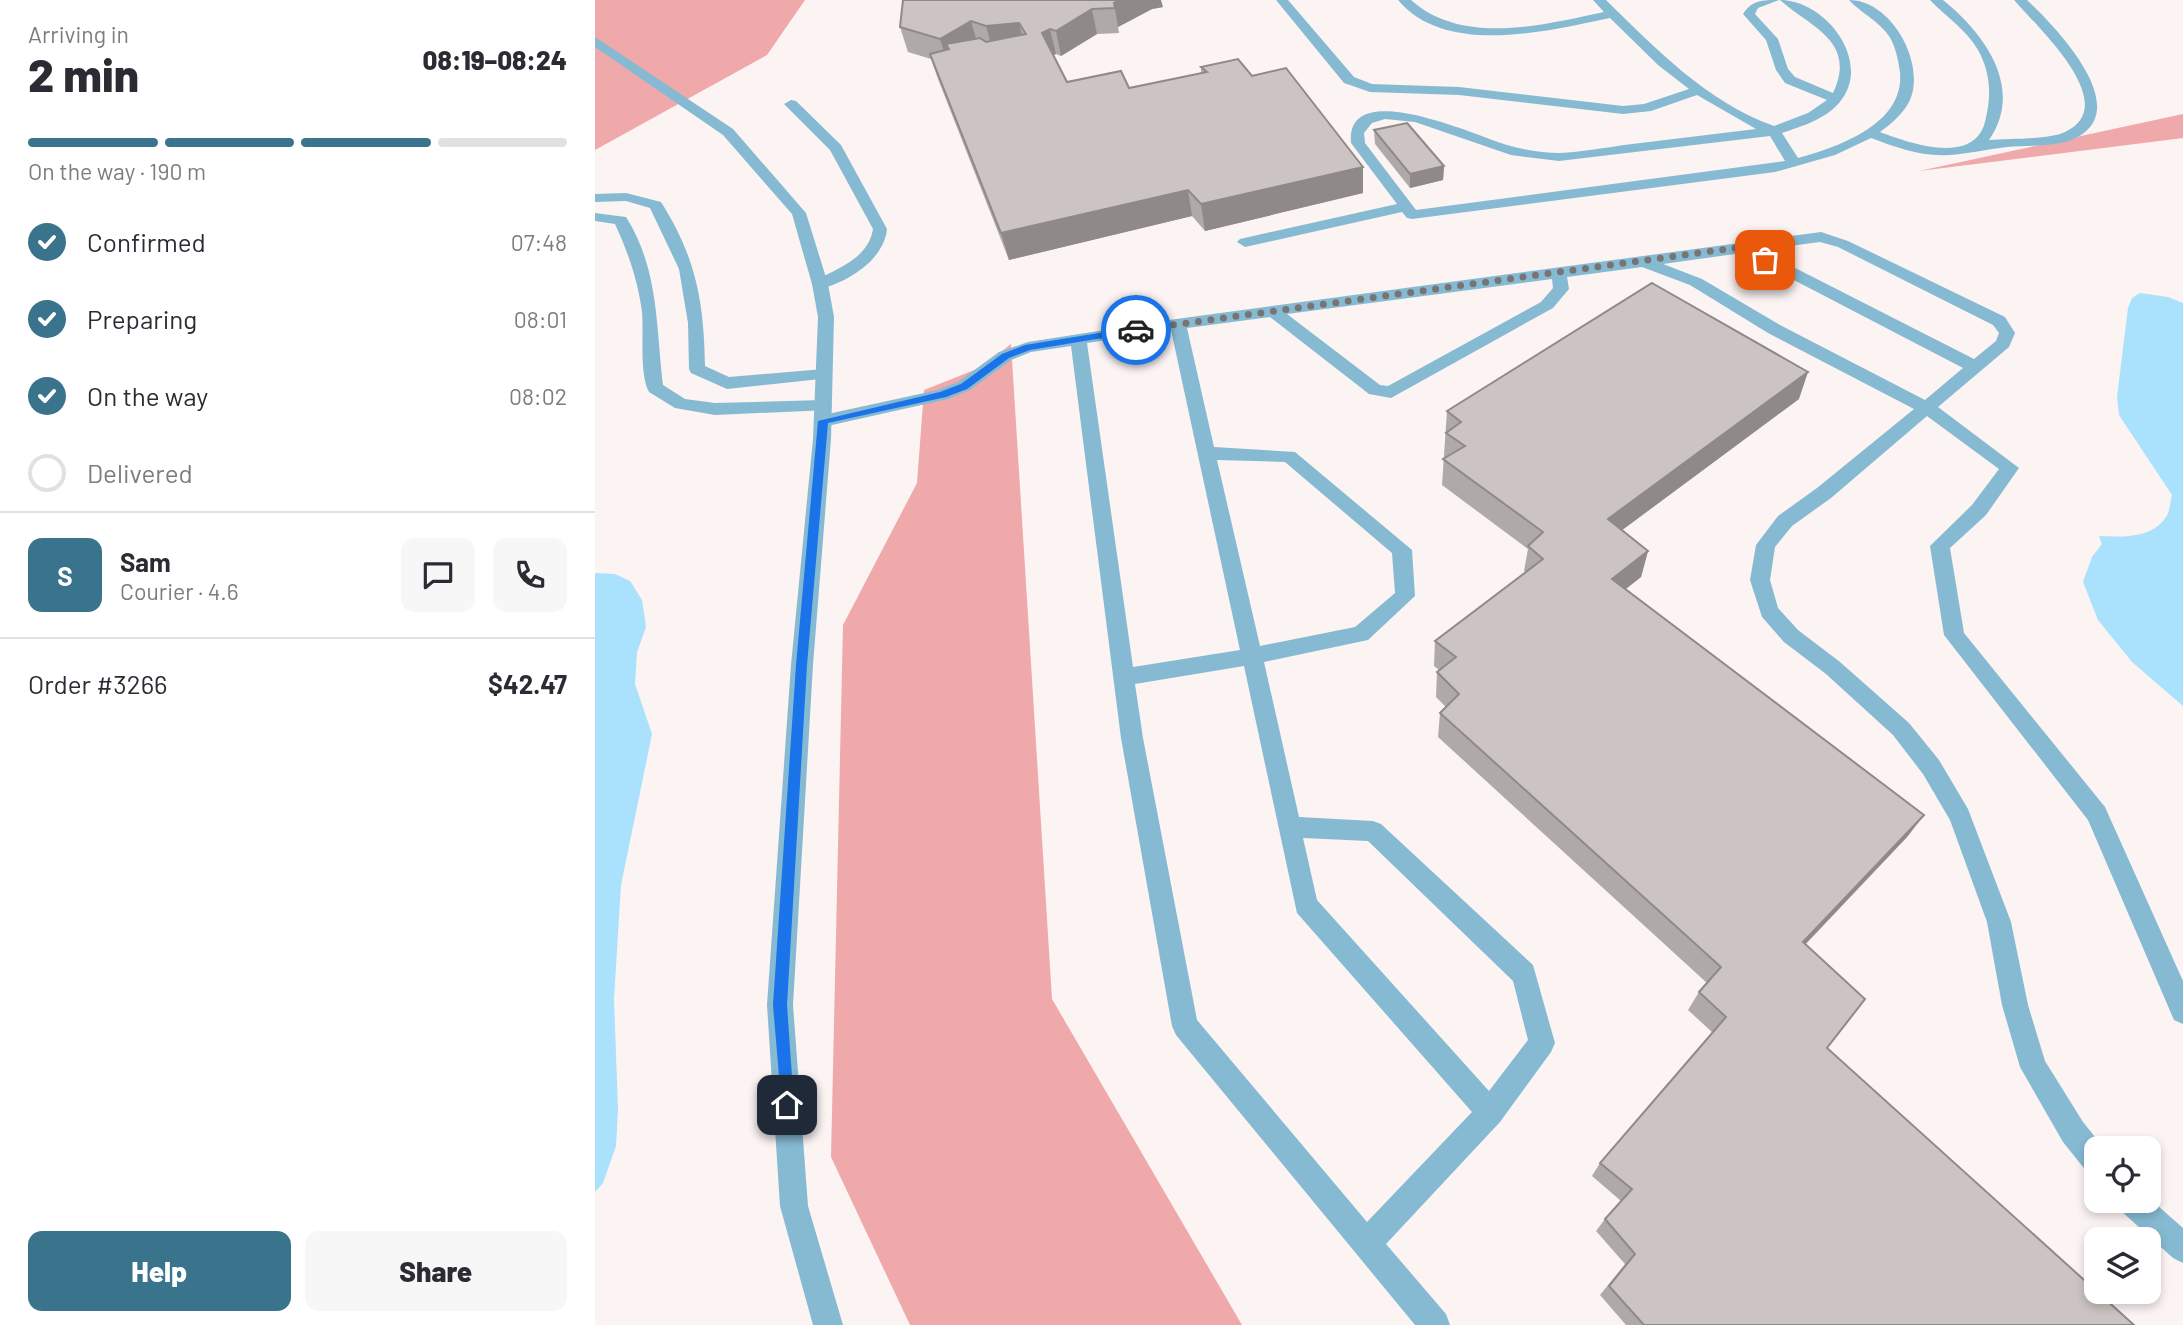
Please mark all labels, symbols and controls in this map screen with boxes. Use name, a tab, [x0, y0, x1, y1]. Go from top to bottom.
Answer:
text: Arriving in	[28, 20, 129, 48]
text: 08:19–08:24	[423, 44, 567, 75]
text: 2 min	[28, 46, 139, 101]
text: On the way · 190 m	[28, 157, 206, 185]
icon: check	[28, 223, 66, 261]
text: Confirmed	[87, 226, 206, 257]
text: 07:48	[511, 228, 567, 256]
pin	[1735, 230, 1795, 290]
icon: bag	[1746, 241, 1784, 279]
courier	[1101, 295, 1171, 365]
icon: check	[28, 300, 66, 338]
text: Preparing	[87, 303, 197, 334]
text: 08:01	[514, 305, 567, 333]
icon: car	[1117, 311, 1155, 349]
icon: check	[28, 377, 66, 415]
text: On the way	[87, 380, 208, 411]
text: 08:02	[509, 382, 567, 410]
text: Delivered	[87, 457, 193, 488]
button: chat	[401, 538, 475, 612]
button: phone	[493, 538, 567, 612]
text: Sam	[120, 546, 171, 577]
text: S	[57, 560, 73, 591]
text: Courier · 4.6	[120, 577, 239, 605]
text: Order #3266	[28, 668, 167, 699]
text: $42.47	[488, 668, 567, 699]
pin	[757, 1075, 817, 1135]
icon: home	[768, 1086, 806, 1124]
map controls	[2084, 1136, 2161, 1304]
button: locate	[2084, 1136, 2161, 1213]
button: layers	[2084, 1227, 2161, 1304]
button: Help	[28, 1231, 291, 1311]
button: Share	[305, 1231, 567, 1311]

